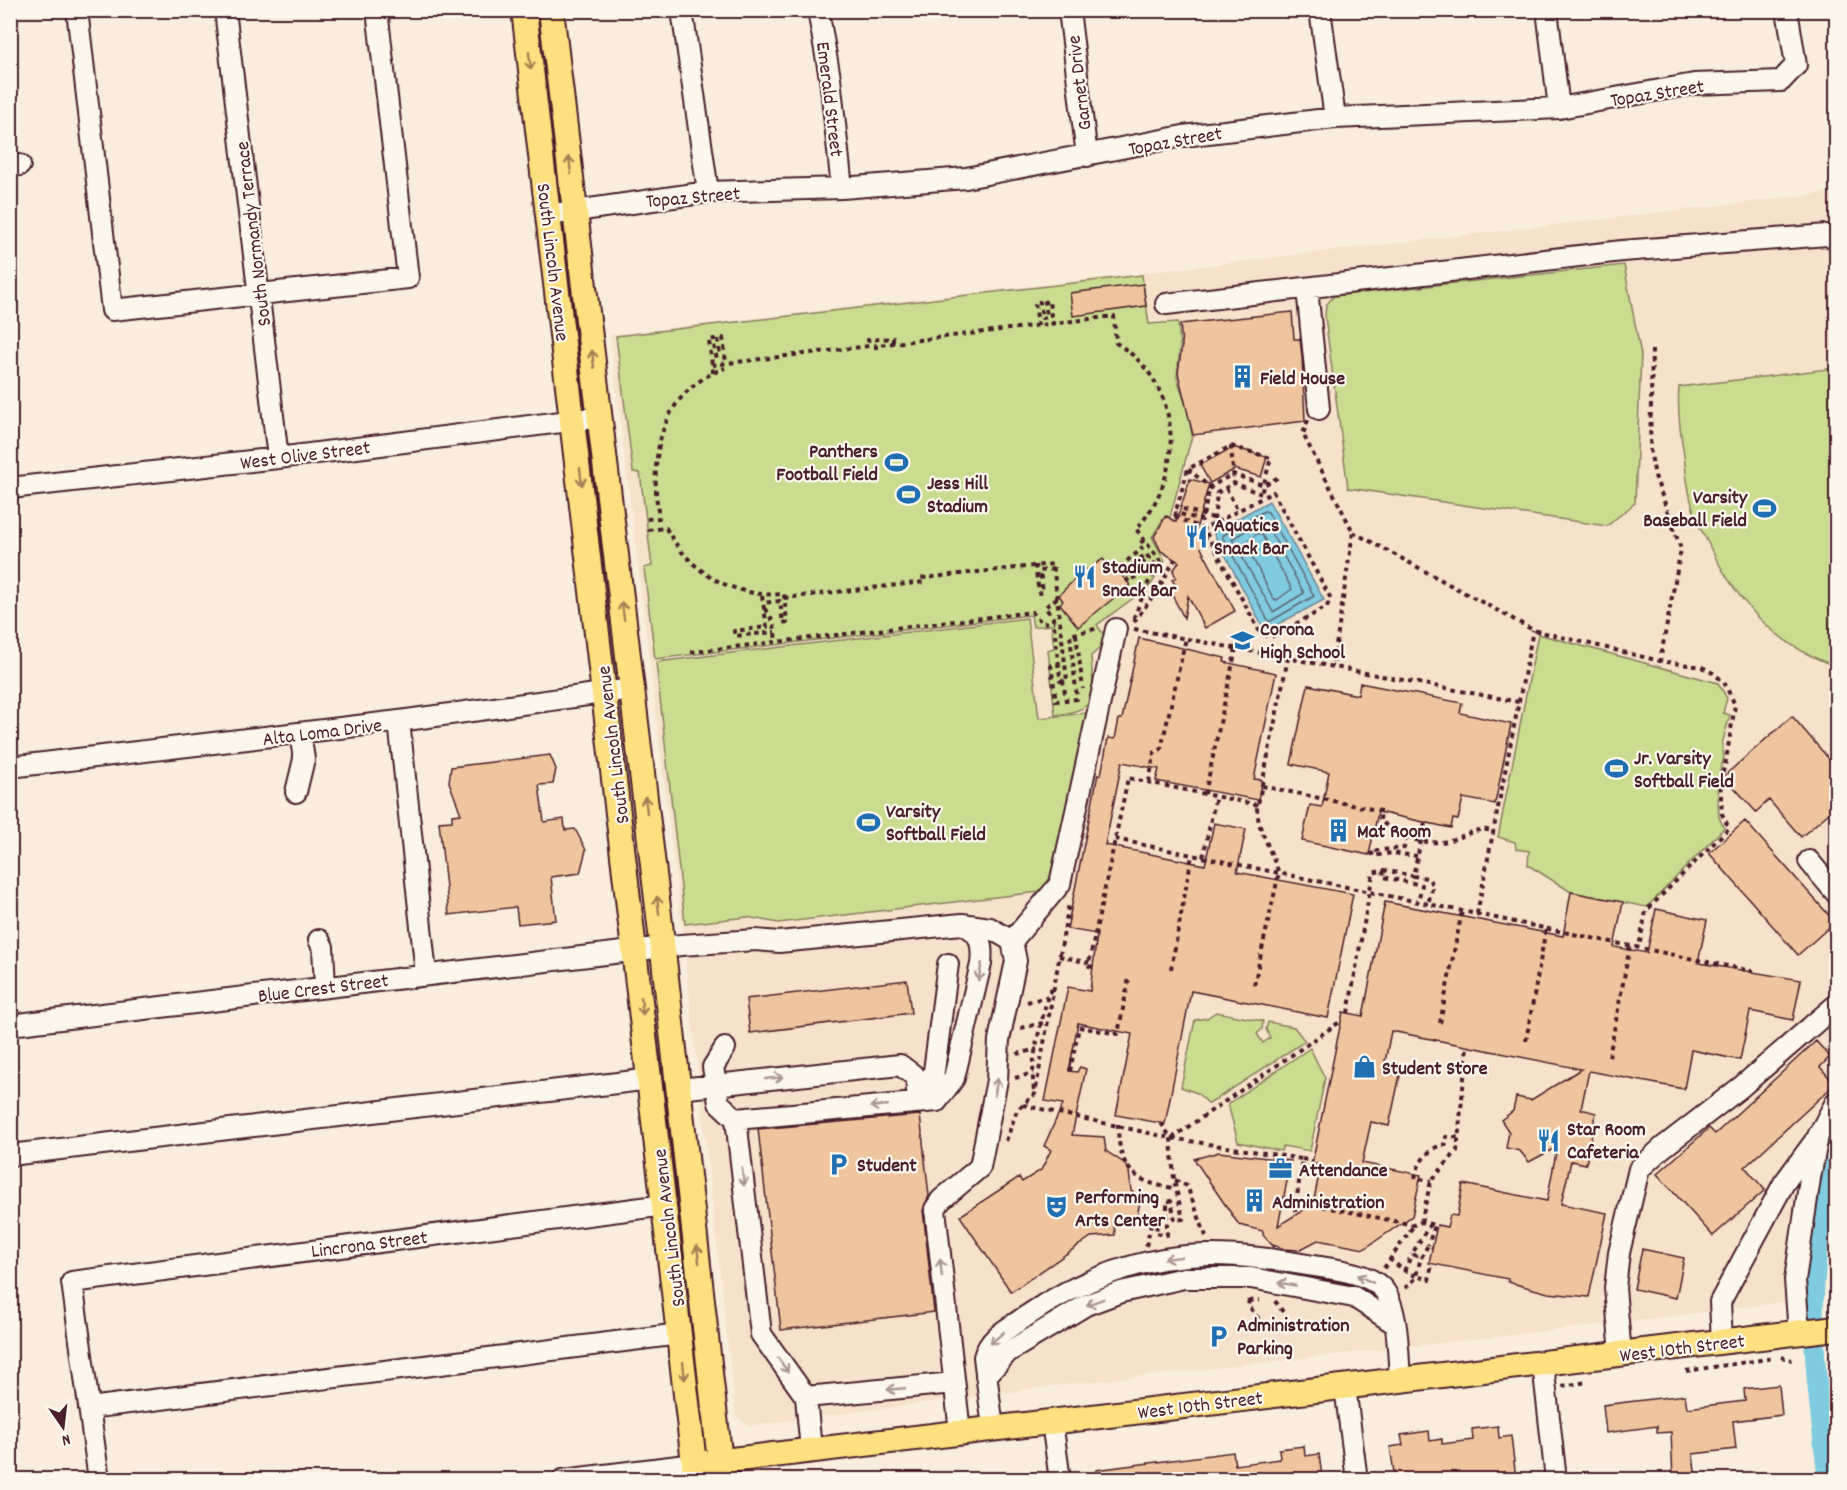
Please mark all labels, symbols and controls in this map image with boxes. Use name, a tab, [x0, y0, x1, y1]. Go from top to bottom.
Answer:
street label: Garnet Drive	[1061, 33, 1101, 132]
street label: Emerald Street	[807, 40, 849, 159]
one-way arrow	[525, 50, 536, 70]
street label: Topaz Street	[1609, 74, 1706, 116]
street label: Topaz Street	[1127, 121, 1224, 165]
street label: South Normandy Terrace	[230, 139, 280, 328]
one-way arrow	[564, 156, 575, 176]
street label: Topaz Street	[645, 181, 742, 217]
street label: South Lincoln Avenue	[527, 182, 575, 343]
one-way arrow	[587, 350, 598, 369]
building icon: Field House	[1229, 364, 1255, 390]
place label: Field House	[1260, 366, 1345, 394]
street label: West Olive Street	[239, 435, 372, 479]
place label: Panthers Football Field	[776, 439, 878, 490]
sports icon: Panthers Football Field	[883, 449, 909, 475]
one-way arrow	[576, 466, 587, 486]
place label: Jess Hill Stadium	[927, 471, 988, 522]
sports icon: Jess Hill Stadium	[896, 481, 922, 507]
place label: Varsity Baseball Field	[1643, 485, 1748, 536]
sports icon: Varsity Baseball Field	[1752, 495, 1778, 521]
place label: Aquatics Snack Bar	[1214, 513, 1289, 564]
restaurant icon: Aquatics Snack Bar	[1183, 523, 1209, 549]
place label: Stadium Snack Bar	[1102, 555, 1177, 606]
restaurant icon: Stadium Snack Bar	[1071, 564, 1097, 590]
one-way arrow	[617, 602, 628, 621]
place label: Corona High School	[1260, 617, 1345, 668]
school or university icon: Corona High School	[1229, 627, 1255, 653]
street label: South Lincoln Avenue	[591, 664, 639, 825]
street label: Alta Loma Drive	[261, 713, 384, 755]
place label: Jr. Varsity Softball Field	[1634, 746, 1734, 797]
sports icon: Jr. Varsity Softball Field	[1603, 756, 1629, 782]
one-way arrow	[640, 795, 651, 815]
place label: Varsity Softball Field	[886, 799, 986, 850]
sports icon: Varsity Softball Field	[855, 809, 881, 835]
building icon: Mat Room	[1326, 817, 1352, 843]
place label: Mat Room	[1357, 819, 1432, 847]
one-way arrow	[652, 895, 663, 915]
one-way arrow	[974, 962, 985, 982]
street label: Blue Crest Street	[256, 968, 390, 1012]
one-way arrow	[637, 995, 648, 1015]
shop icon: Student Store	[1351, 1054, 1377, 1080]
place label: Student Store	[1382, 1056, 1488, 1084]
one-way arrow	[764, 1072, 784, 1083]
one-way arrow	[990, 1078, 1001, 1098]
one-way arrow	[869, 1101, 889, 1112]
place label: Star Room Cafeteria	[1567, 1117, 1646, 1168]
restaurant icon: Star Room Cafeteria	[1536, 1127, 1562, 1153]
street label: South Lincoln Avenue	[647, 1147, 695, 1308]
parking icon: Student	[826, 1151, 852, 1177]
place label: Student	[857, 1153, 917, 1181]
office icon: Attendance	[1268, 1156, 1294, 1182]
place label: Attendance	[1299, 1158, 1388, 1186]
one-way arrow	[738, 1167, 749, 1187]
place label: Performing Arts Center	[1075, 1185, 1166, 1236]
building icon: Administration	[1241, 1188, 1267, 1214]
place label: Administration	[1272, 1190, 1384, 1218]
theatre icon: Performing Arts Center	[1044, 1194, 1070, 1220]
street label: Lincrona Street	[309, 1225, 429, 1267]
one-way arrow	[692, 1244, 703, 1264]
one-way arrow	[1163, 1253, 1183, 1264]
one-way arrow	[936, 1259, 947, 1278]
one-way arrow	[1356, 1273, 1374, 1285]
one-way arrow	[1277, 1279, 1297, 1290]
one-way arrow	[1087, 1297, 1105, 1308]
place label: Administration Parking	[1237, 1313, 1349, 1364]
parking icon: Administration Parking	[1206, 1323, 1232, 1349]
street label: West 10th Street	[1618, 1328, 1746, 1372]
one-way arrow	[990, 1331, 1005, 1345]
one-way arrow	[777, 1356, 789, 1372]
one-way arrow	[679, 1361, 690, 1381]
one-way arrow	[887, 1384, 907, 1395]
street label: West 10th Street	[1136, 1385, 1264, 1429]
north arrow	[33, 1397, 93, 1457]
text: N	[59, 1427, 73, 1451]

